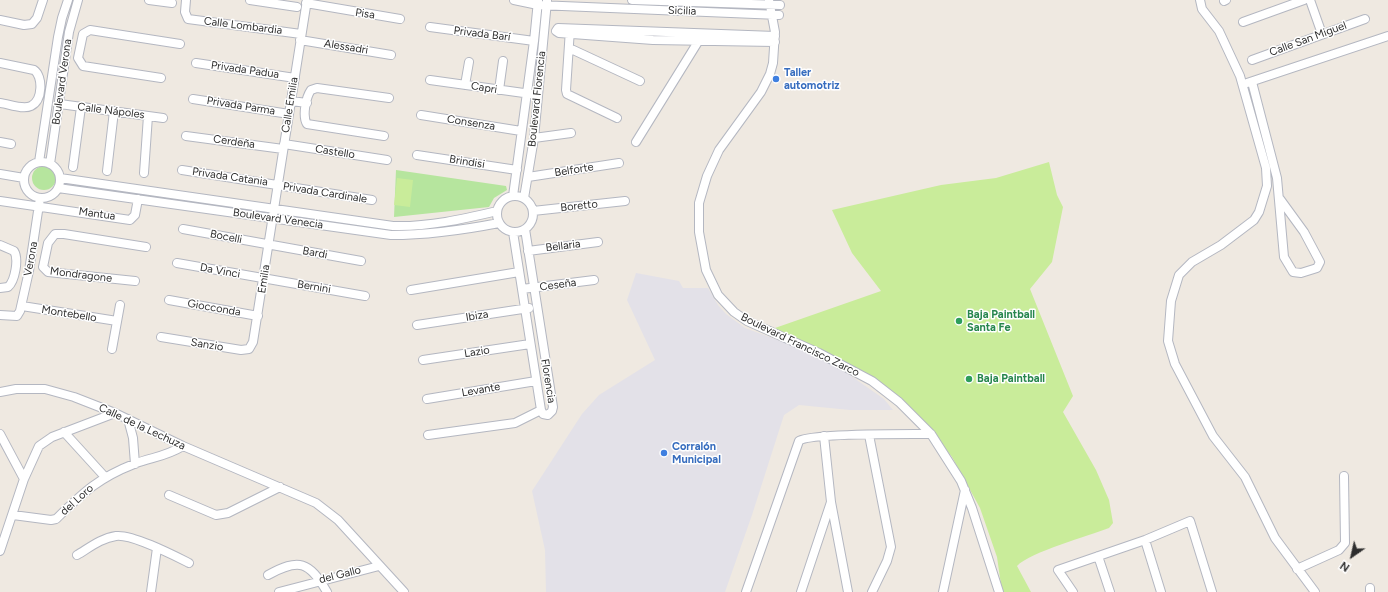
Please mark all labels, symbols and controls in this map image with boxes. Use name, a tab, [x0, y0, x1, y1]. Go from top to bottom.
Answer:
street label: Sicilia	[668, 4, 696, 18]
street label: Pisa	[354, 6, 376, 22]
street label: Calle Lombardia	[203, 15, 283, 37]
street label: Calle San Miguel	[1268, 19, 1348, 59]
street label: Privada Barí	[453, 24, 511, 44]
street label: Alessadri	[323, 37, 369, 57]
street label: Boulevard Verona	[49, 38, 75, 126]
street label: Boulevard Florencia	[525, 50, 549, 148]
street label: Privada Padua	[210, 59, 280, 81]
place label: Taller automotriz	[784, 66, 840, 92]
marker: Taller automotriz	[771, 74, 781, 84]
street label: Calle Emilia	[279, 76, 301, 134]
street label: Capri	[470, 79, 498, 97]
street label: Privada Parma	[206, 94, 276, 118]
street label: Calle Nápoles	[77, 100, 145, 122]
street label: Consenza	[446, 113, 496, 133]
street label: Cerdeña	[212, 133, 256, 151]
street label: Castello	[314, 142, 356, 162]
street label: Brindisi	[448, 153, 486, 171]
street label: Belforte	[554, 160, 594, 180]
street label: Privada Catania	[191, 165, 269, 189]
street label: Privada Cardinale	[282, 180, 368, 206]
street label: Boretto	[560, 197, 598, 215]
street label: Mantua	[78, 205, 116, 223]
street label: Boulevard Venecia	[232, 206, 324, 232]
street label: Bocelli	[209, 227, 243, 247]
street label: Bellaria	[545, 237, 581, 255]
street label: Verona	[21, 241, 41, 277]
street label: Bardi	[302, 244, 328, 262]
street label: Da Vinci	[199, 261, 241, 281]
street label: Emilia	[255, 264, 273, 294]
street label: Mondragone	[49, 265, 113, 285]
street label: Ceseña	[539, 276, 577, 294]
street label: Bernini	[296, 278, 332, 296]
street label: Giocconda	[186, 297, 242, 319]
street label: Montebello	[40, 303, 98, 325]
street label: Ibiza	[465, 308, 489, 324]
place label: Baja Paintball Santa Fe	[967, 308, 1035, 334]
street label: Boulevard Francisco Zarco	[739, 311, 861, 379]
marker: Baja Paintball Santa Fe	[954, 316, 964, 326]
street label: Sanzio	[190, 336, 224, 354]
street label: Lazio	[463, 343, 491, 361]
street label: Florencia	[538, 358, 558, 404]
place label: Baja Paintball	[977, 372, 1045, 386]
marker: Baja Paintball	[964, 374, 974, 384]
street label: Levante	[461, 380, 501, 400]
street label: Calle de la Lechuza	[97, 401, 187, 453]
place label: Corralón Municipal	[672, 440, 721, 466]
marker: Corralón Municipal	[659, 448, 669, 458]
street label: del Loro	[58, 482, 96, 518]
north arrow	[1332, 536, 1372, 576]
text: N	[1338, 559, 1352, 574]
street label: del Gallo	[318, 563, 362, 587]

